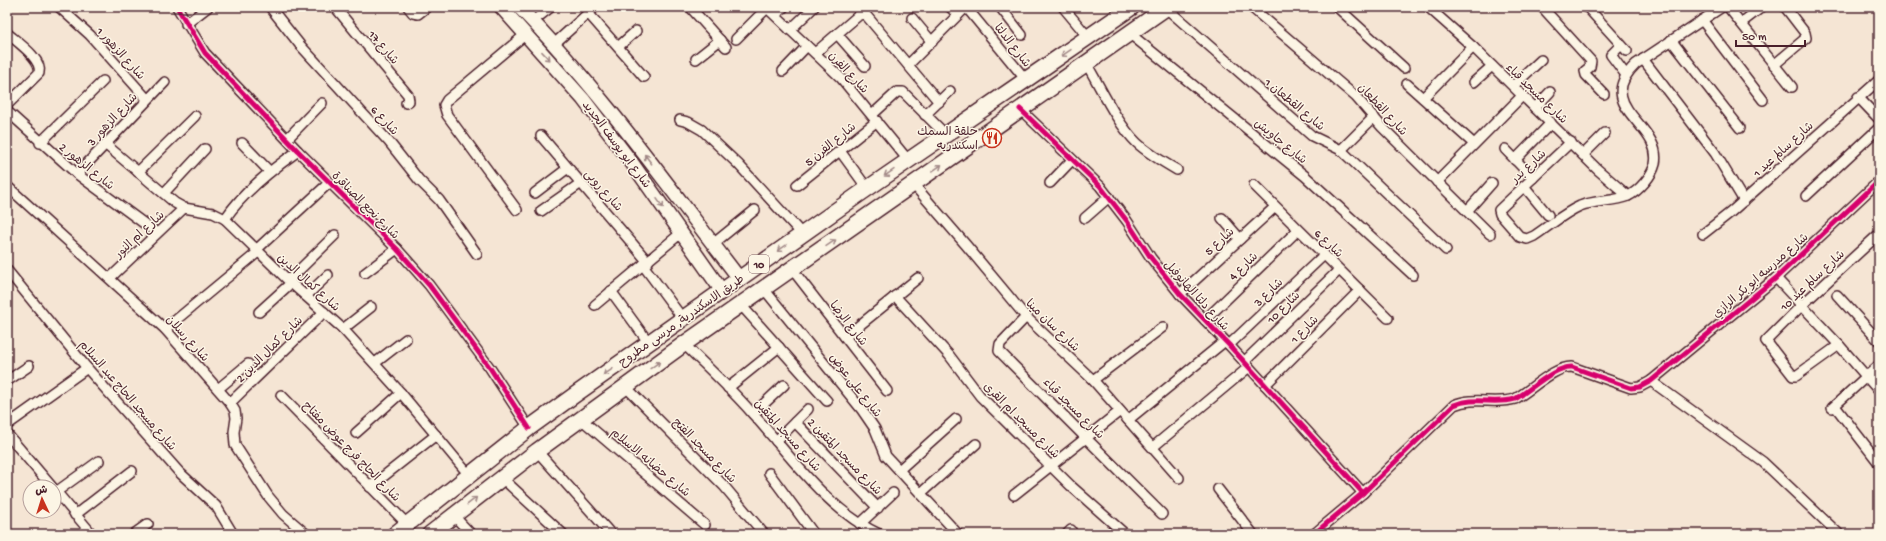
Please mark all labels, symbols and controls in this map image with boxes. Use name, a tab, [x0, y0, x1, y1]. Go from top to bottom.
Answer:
street label: شارع الدلتا	[990, 22, 1033, 71]
scale bar	[1736, 22, 1805, 48]
street label: شارع الزهور 1	[92, 24, 147, 84]
street label: شارع 17	[364, 28, 401, 68]
text: 50 m	[1742, 31, 1767, 45]
street label: شارع الفرن	[825, 49, 871, 97]
one-way arrow	[1060, 49, 1071, 57]
one-way arrow	[542, 51, 551, 61]
street label: شارع مسجد قباء	[1502, 61, 1570, 128]
street label: شارع القطعان 1	[1260, 76, 1327, 135]
street label: شارع القطعان	[1354, 81, 1409, 139]
street label: شارع الزهور 3	[85, 91, 142, 151]
street label: شارع ابو يوسف الجديد	[578, 99, 653, 192]
street label: شارع 6	[367, 104, 400, 139]
street label: شارع جاويش	[1251, 117, 1309, 168]
street label: شارع سالم عيد 1	[1751, 120, 1818, 183]
street label: شارع الفرن 5	[803, 121, 860, 170]
place label: حلقة السمك اسكندريه	[917, 126, 978, 154]
restaurant icon: حلقة السمك اسكندريه	[981, 127, 1003, 149]
street label: شارع الزهور 2	[55, 141, 116, 194]
street label: شارع بدر	[1508, 148, 1550, 188]
one-way arrow	[644, 153, 652, 164]
one-way arrow	[931, 164, 942, 172]
street label: شارع روبى	[581, 168, 624, 215]
one-way arrow	[884, 169, 895, 177]
street label: شارع نجع الصناقرة	[328, 170, 401, 243]
one-way arrow	[656, 197, 664, 208]
street label: شارع ام النور	[112, 209, 168, 263]
street label: شارع 5	[1203, 226, 1238, 259]
street label: شارع 6	[1310, 227, 1345, 262]
street label: شارع مدرسه ابو بكر الرازي	[1710, 231, 1812, 322]
one-way arrow	[825, 239, 836, 247]
one-way arrow	[777, 244, 788, 252]
street label: شارع سالم عيد 10	[1777, 248, 1849, 316]
street label: شارع 4	[1227, 250, 1262, 284]
street label: شارع كمال الدين	[273, 252, 342, 315]
road number: 10	[749, 255, 769, 273]
street label: شارع دلتا الهانوفيل	[1160, 258, 1231, 335]
street label: طريق الاسكندرية, مرسى مطروح	[617, 273, 748, 370]
street label: شارع 3	[1251, 276, 1287, 311]
street label: شارع 10	[1264, 289, 1304, 328]
street label: شارع سان مينا	[1022, 297, 1081, 356]
street label: شارع الرضا	[826, 299, 869, 349]
street label: شارع رسلان	[162, 313, 211, 365]
street label: شارع كمال الدين 2	[234, 314, 307, 387]
street label: شارع 1	[1288, 314, 1322, 348]
street label: شارع مسجد الحاج عبد السلام	[75, 338, 178, 454]
street label: شارع على عوض	[825, 352, 884, 421]
one-way arrow	[649, 361, 660, 369]
one-way arrow	[602, 368, 613, 376]
street label: شارع مسجد قباء	[1039, 376, 1106, 443]
street label: شارع مسجد ام القرى	[980, 380, 1062, 462]
street label: شارع مسجد المتقين	[750, 397, 823, 475]
street label: شارع الحاج فرج عوض مفتاح	[299, 399, 402, 505]
street label: شارع مسجد الفتح	[669, 416, 738, 487]
street label: شارع مسجد المتقين 2	[803, 416, 884, 499]
street label: شارع حضانه الاسلام	[607, 426, 692, 501]
north arrow	[22, 479, 62, 519]
text: ش	[35, 485, 48, 497]
one-way arrow	[467, 497, 478, 506]

